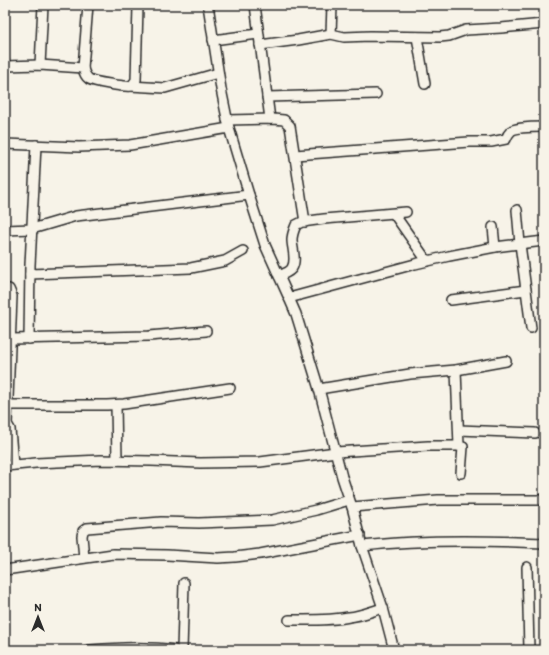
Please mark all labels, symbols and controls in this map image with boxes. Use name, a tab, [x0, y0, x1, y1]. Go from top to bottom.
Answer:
north arrow	[18, 597, 58, 637]
text: N	[34, 601, 42, 614]

